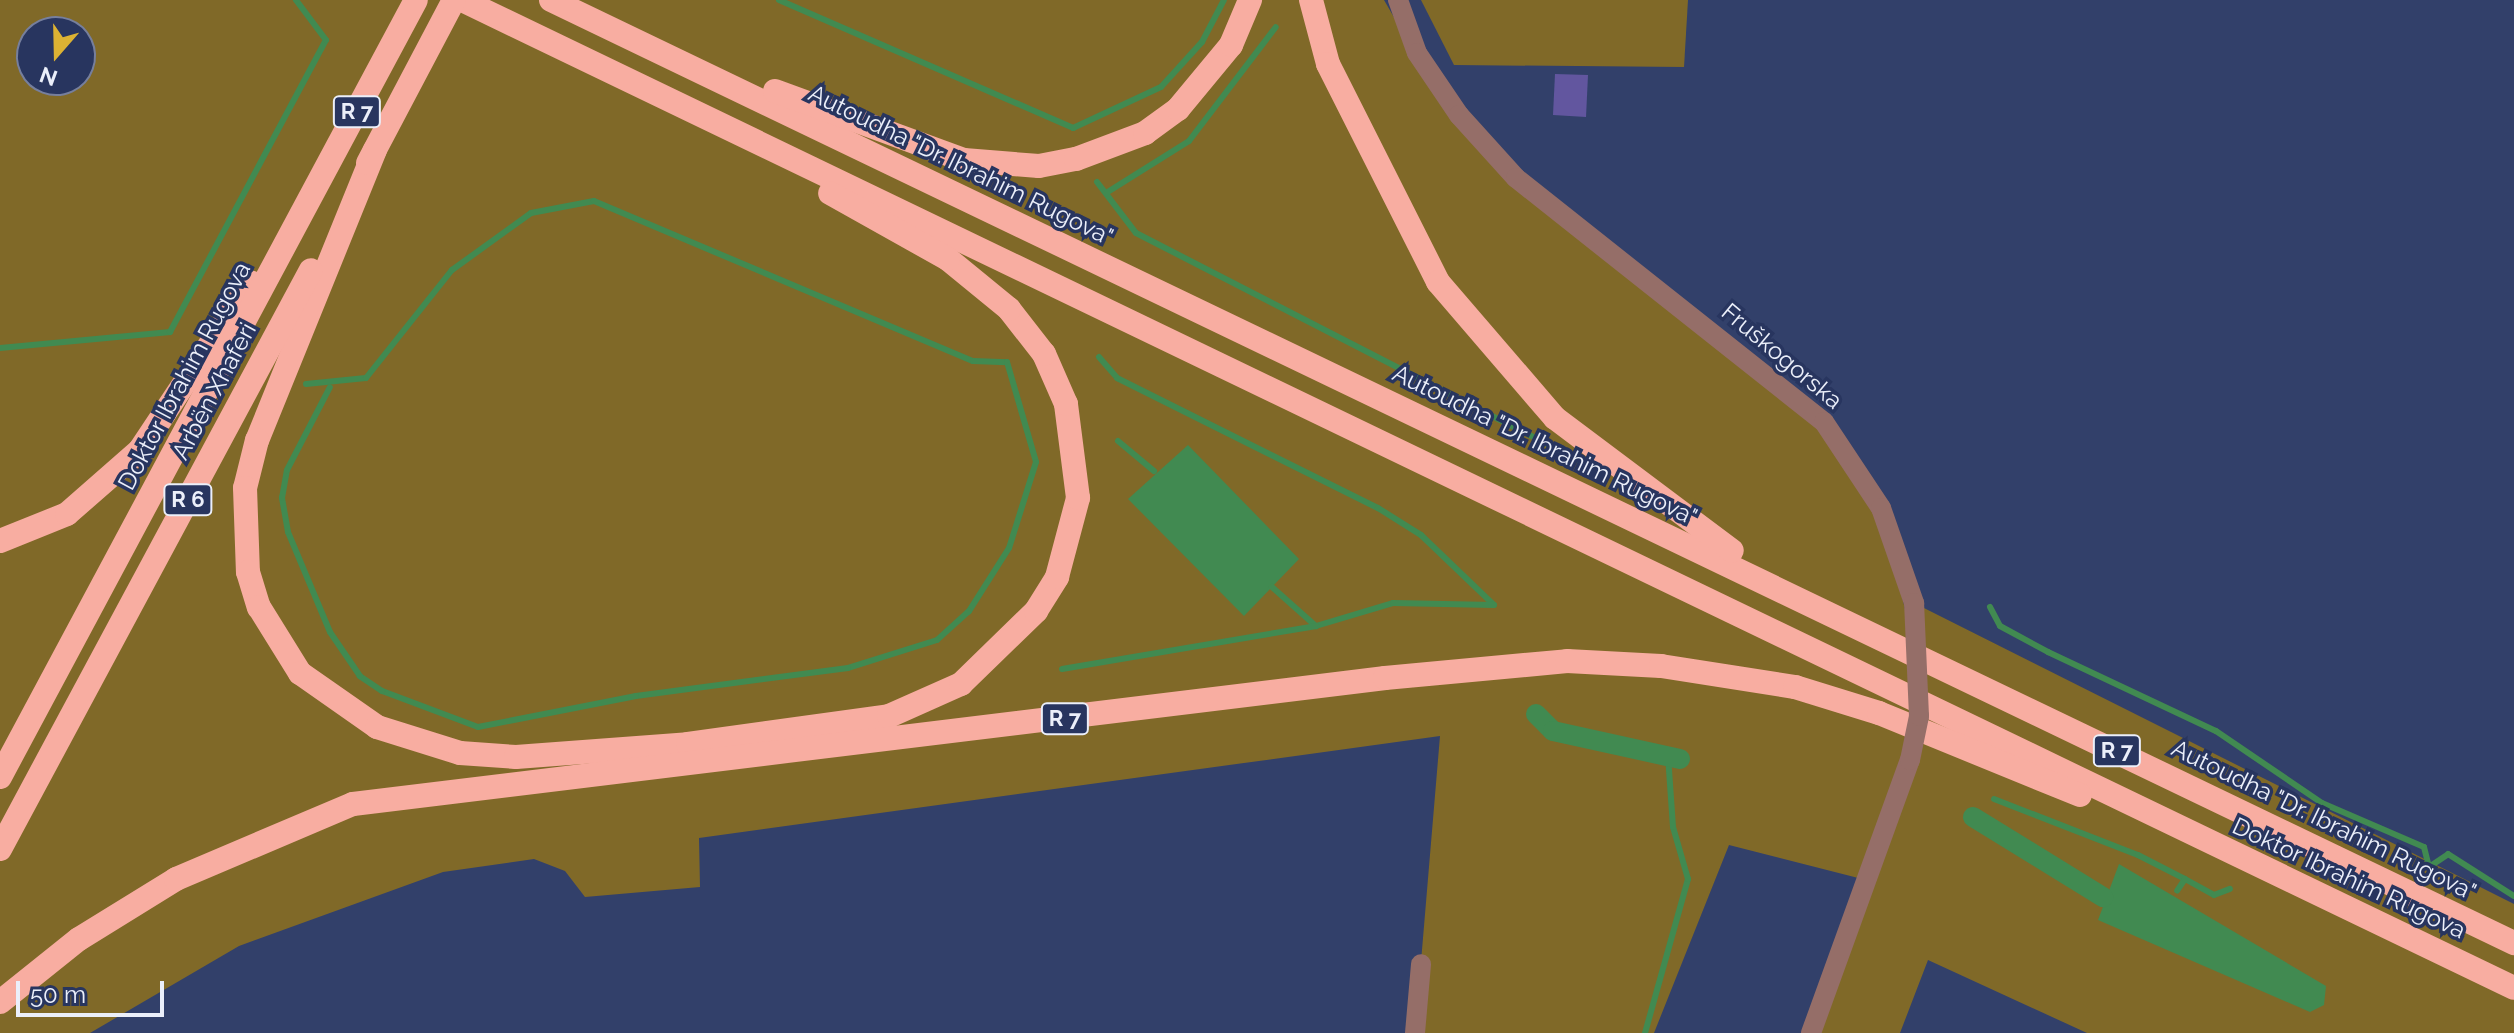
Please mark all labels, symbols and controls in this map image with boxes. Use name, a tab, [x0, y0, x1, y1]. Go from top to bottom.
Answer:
north arrow	[16, 16, 96, 96]
text: N	[36, 62, 61, 92]
street label: Autoudha "Dr. Ibrahim Rugova"	[804, 78, 1118, 252]
road number: R 7	[331, 94, 383, 130]
street label: Doktor Ibrahim Rugova	[112, 257, 256, 495]
street label: Fruškogorska	[1716, 297, 1848, 415]
street label: Arbën Xhaferi	[166, 318, 262, 464]
street label: Autoudha "Dr. Ibrahim Rugova"	[1388, 358, 1702, 532]
road number: R 6	[162, 482, 214, 518]
road number: R 7	[1039, 701, 1091, 737]
road number: R 7	[2091, 733, 2143, 769]
street label: Autoudha "Dr. Ibrahim Rugova"	[2167, 733, 2481, 907]
street label: Doktor Ibrahim Rugova	[2228, 811, 2470, 945]
scale bar	[20, 965, 168, 1015]
text: 50 m	[30, 980, 86, 1009]

